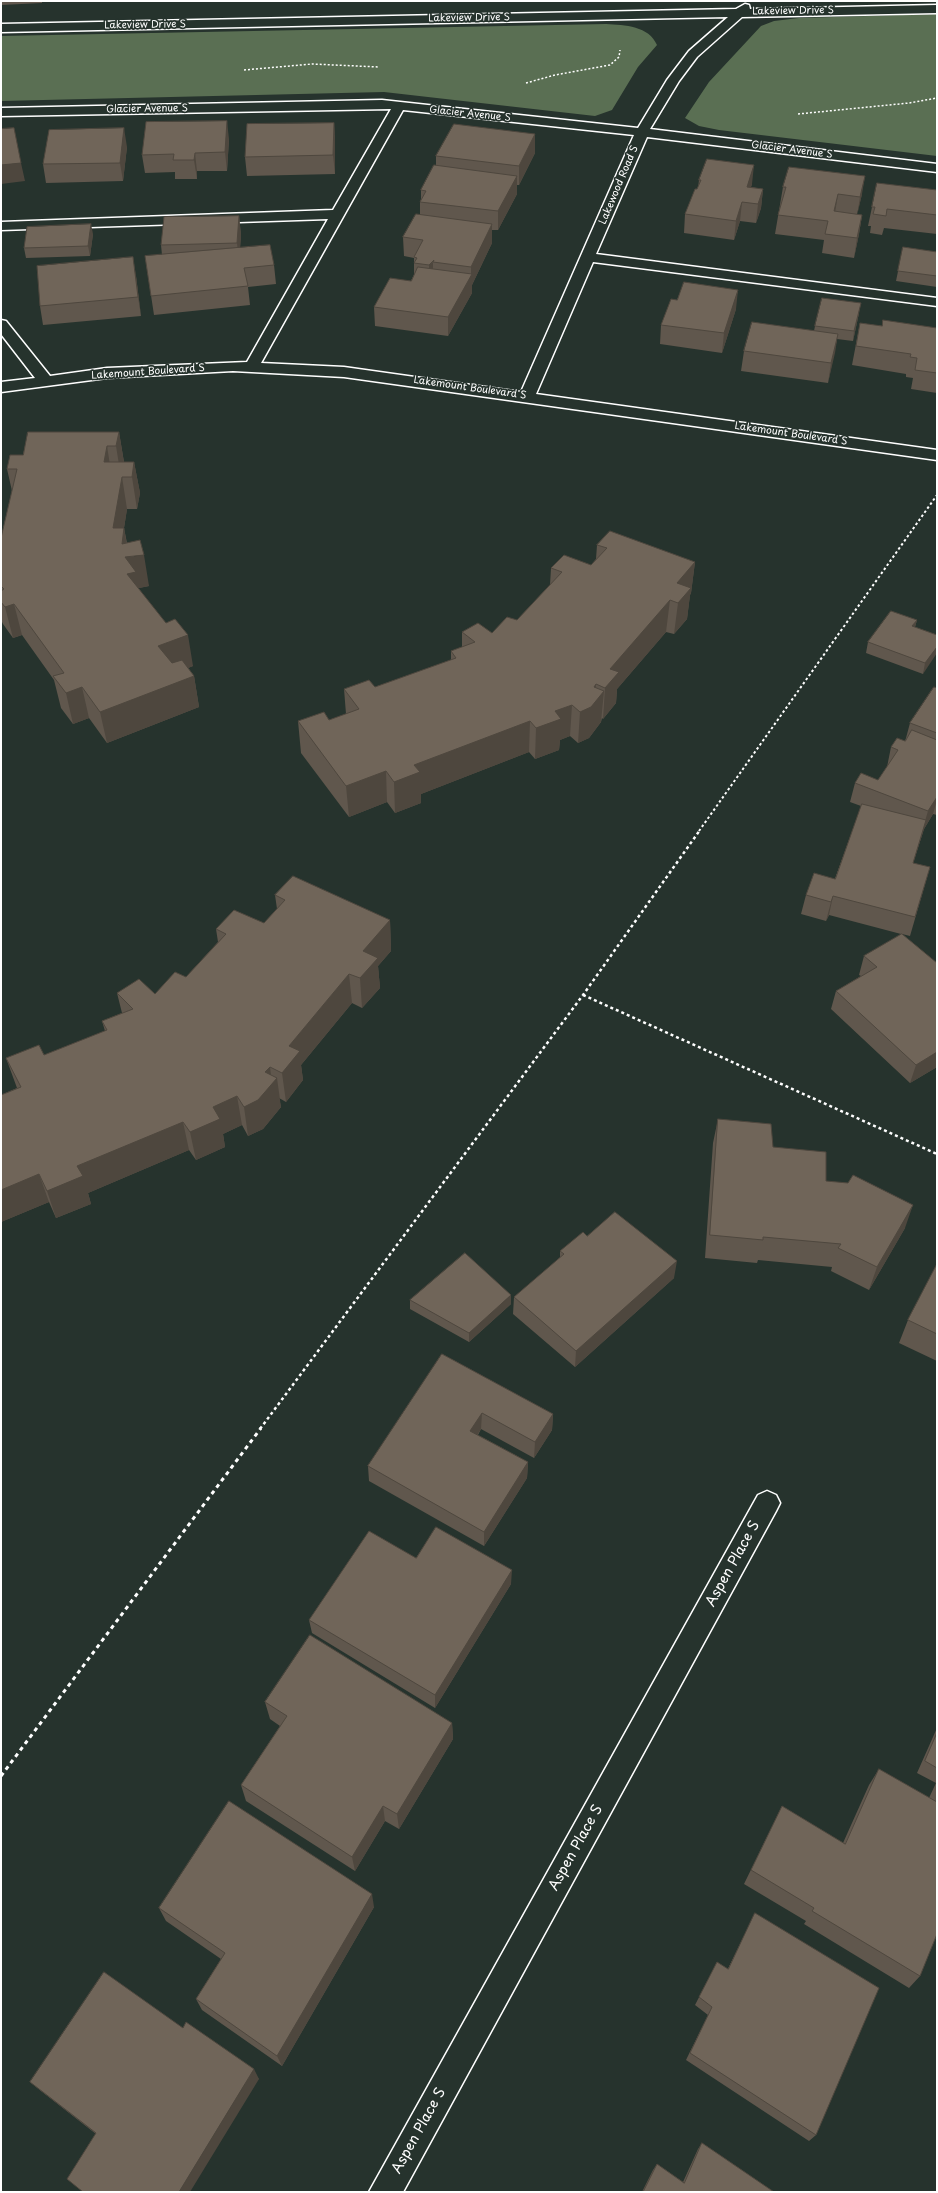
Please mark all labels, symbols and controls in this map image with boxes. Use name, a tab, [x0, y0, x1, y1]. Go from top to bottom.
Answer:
street label: Lakeview Drive S	[752, 4, 834, 18]
street label: Lakeview Drive S	[428, 11, 510, 25]
street label: Lakeview Drive S	[104, 18, 186, 32]
street label: Glacier Avenue S	[106, 102, 188, 116]
street label: Glacier Avenue S	[429, 104, 511, 124]
street label: Glacier Avenue S	[751, 139, 833, 161]
street label: Lakewood Road S	[597, 144, 641, 226]
street label: Lakemount Boulevard S	[91, 362, 205, 382]
street label: Lakemount Boulevard S	[413, 374, 527, 402]
street label: Lakemount Boulevard S	[734, 420, 848, 448]
street label: Aspen Place S	[703, 1518, 763, 1610]
street label: Aspen Place S	[546, 1802, 606, 1894]
street label: Aspen Place S	[389, 2085, 449, 2177]

